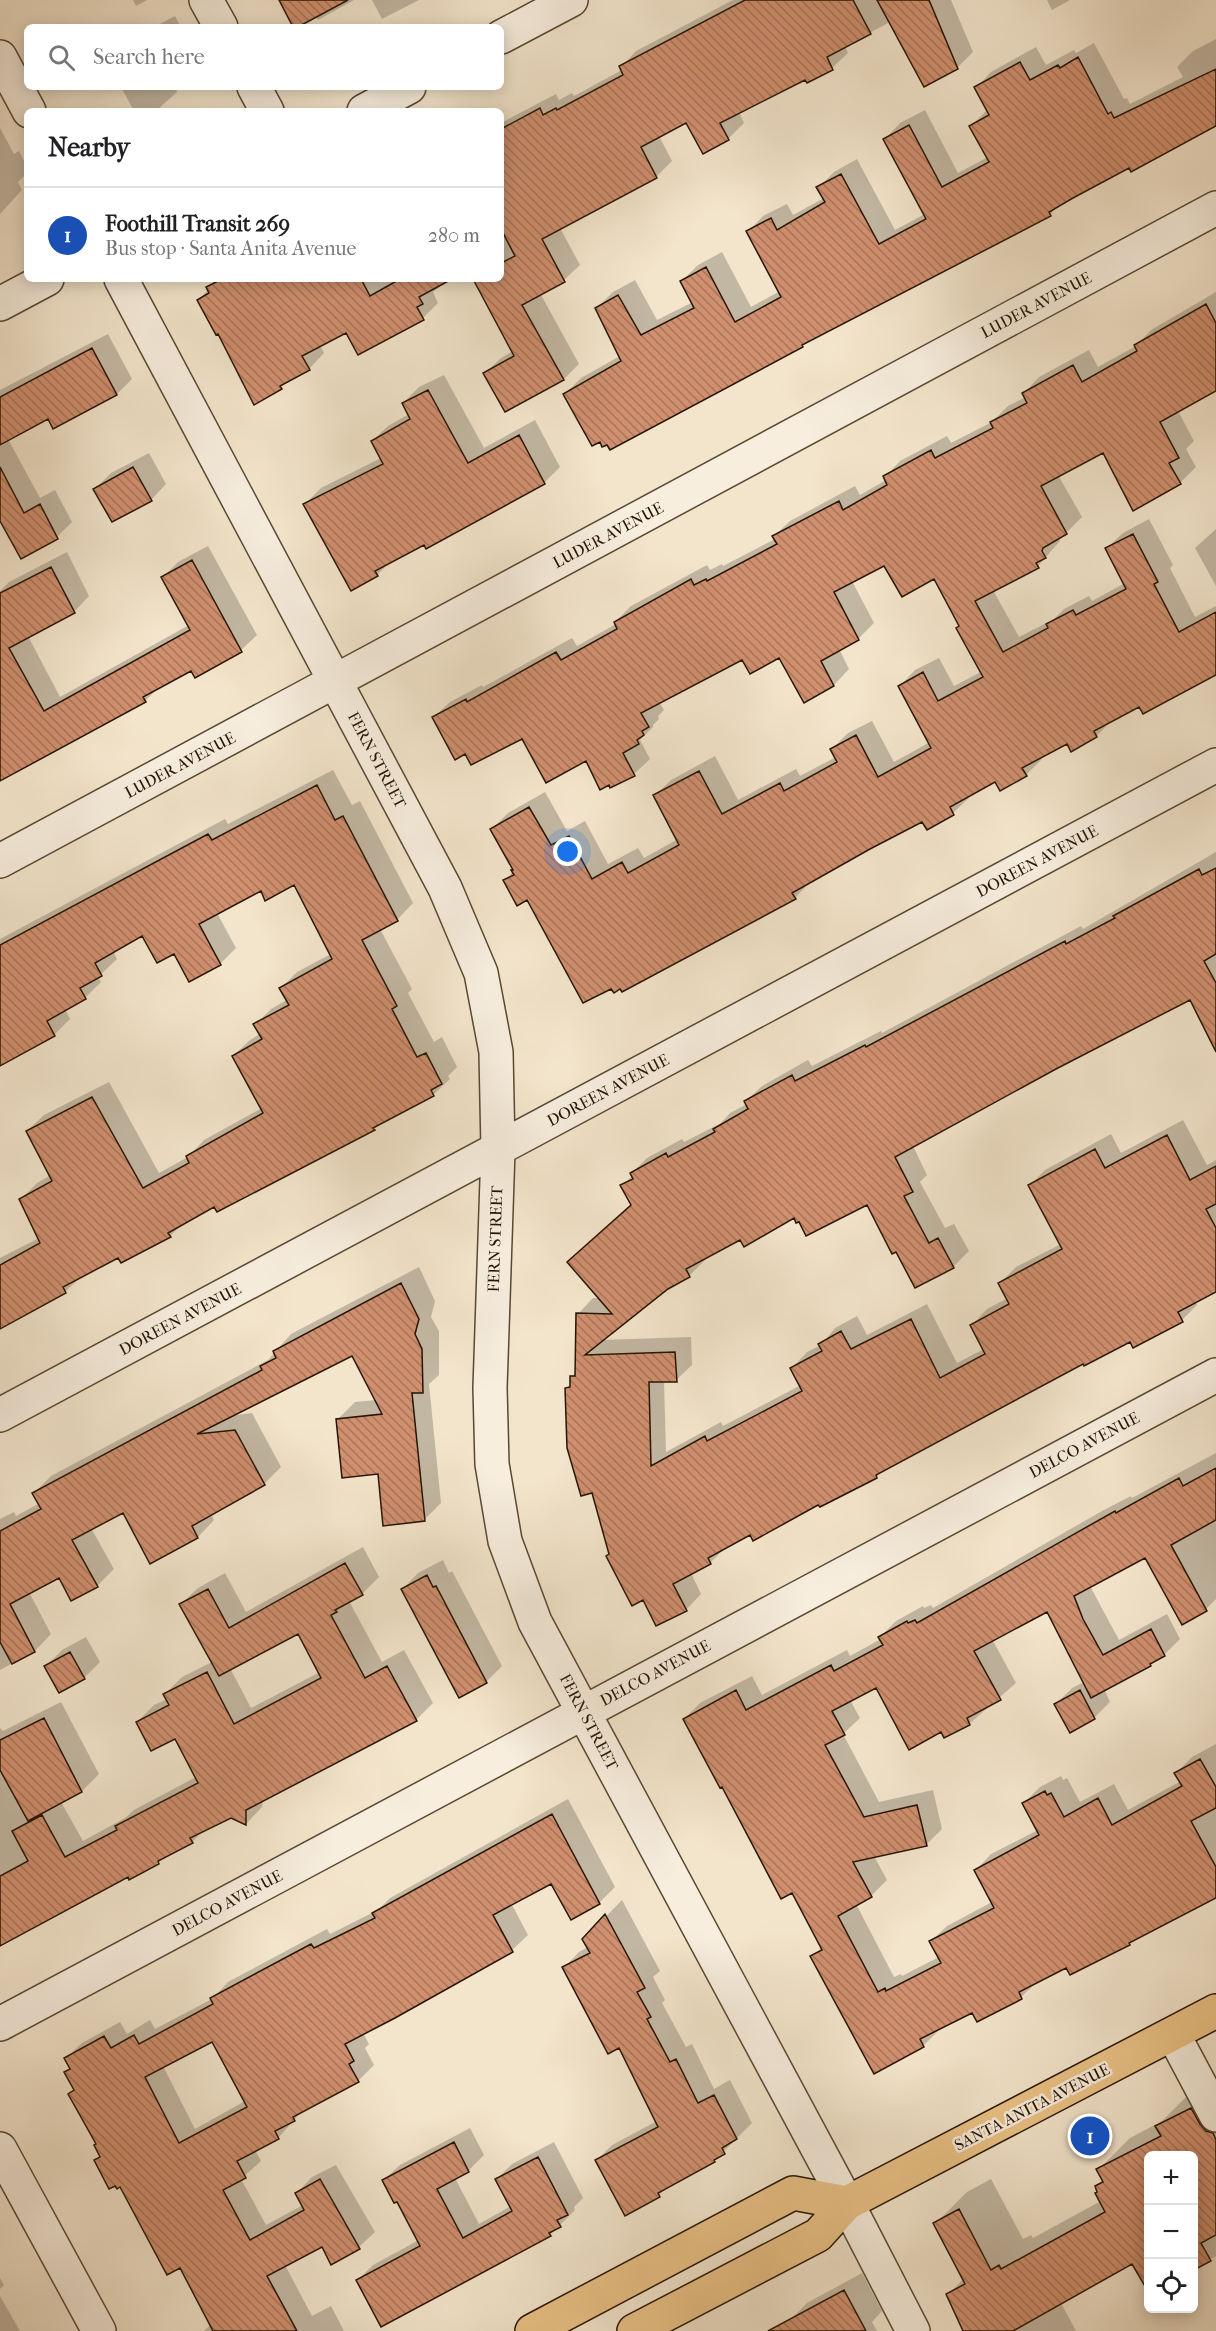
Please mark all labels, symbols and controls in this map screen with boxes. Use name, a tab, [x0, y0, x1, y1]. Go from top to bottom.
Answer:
search box	[24, 24, 504, 90]
icon: search	[45, 41, 78, 74]
text: Search here	[93, 44, 205, 70]
text: Nearby	[48, 132, 130, 163]
text: Foothill Transit 269	[105, 211, 290, 237]
text: 1	[64, 224, 71, 247]
text: 280 m	[428, 224, 480, 247]
text: Bus stop · Santa Anita Avenue	[105, 237, 356, 260]
street label: LUDER AVENUE	[977, 268, 1095, 342]
street label: LUDER AVENUE	[549, 498, 667, 572]
street label: FERN STREET	[344, 709, 410, 812]
street label: LUDER AVENUE	[121, 728, 239, 802]
street label: DOREEN AVENUE	[973, 821, 1101, 901]
your location	[553, 837, 582, 866]
street label: DOREEN AVENUE	[544, 1050, 672, 1130]
street label: FERN STREET	[484, 1185, 506, 1293]
street label: DOREEN AVENUE	[116, 1279, 244, 1359]
street label: DELCO AVENUE	[1026, 1408, 1143, 1482]
street label: DELCO AVENUE	[597, 1636, 714, 1710]
street label: FERN STREET	[556, 1671, 622, 1774]
street label: DELCO AVENUE	[169, 1866, 286, 1940]
street label: SANTA ANITA AVENUE	[951, 2059, 1113, 2154]
pin: 1	[1070, 2114, 1110, 2158]
map controls	[1144, 2151, 1198, 2313]
button: +	[1144, 2151, 1198, 2205]
button: −	[1144, 2205, 1198, 2259]
button: locate	[1144, 2259, 1198, 2313]

